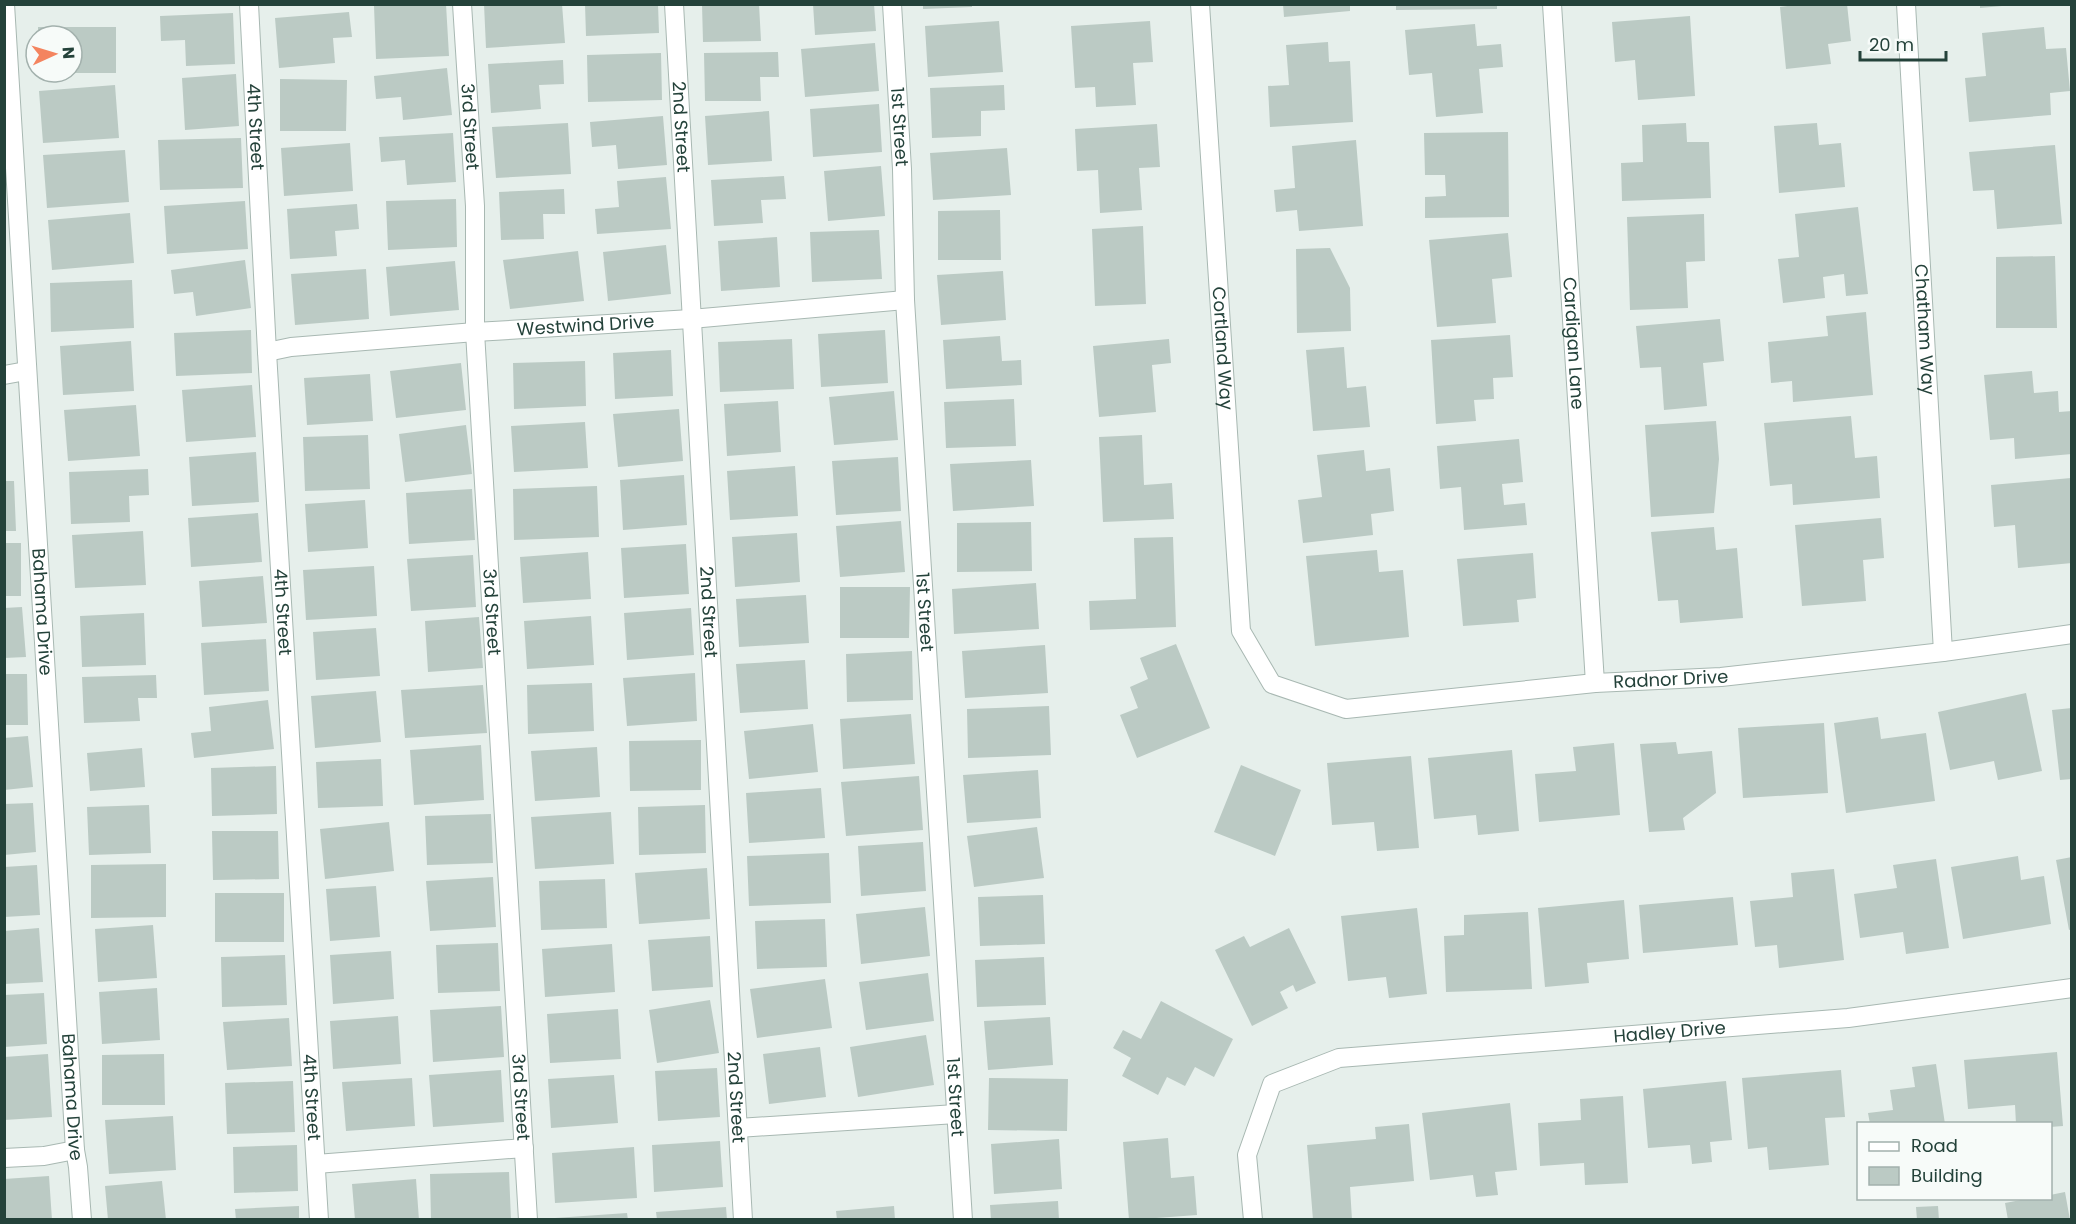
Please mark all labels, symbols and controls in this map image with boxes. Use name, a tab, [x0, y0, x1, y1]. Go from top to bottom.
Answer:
north arrow	[24, 24, 84, 84]
scale bar	[1860, 24, 1946, 62]
text: 20 m	[1869, 32, 1914, 57]
text: N	[57, 46, 80, 60]
street label: 2nd Street	[666, 80, 697, 173]
street label: 3rd Street	[455, 82, 486, 171]
street label: 4th Street	[241, 83, 271, 171]
street label: 1st Street	[885, 86, 915, 167]
street label: Chatham Way	[1909, 263, 1941, 396]
street label: Cardigan Lane	[1557, 276, 1591, 410]
street label: Cortland Way	[1207, 286, 1240, 411]
street label: Westwind Drive	[516, 308, 655, 341]
street label: Bahama Drive	[26, 547, 59, 676]
street label: 2nd Street	[694, 566, 724, 658]
street label: 4th Street	[268, 568, 298, 656]
street label: 3rd Street	[477, 568, 507, 656]
street label: 1st Street	[910, 572, 940, 652]
street label: Radnor Drive	[1613, 663, 1729, 694]
street label: Hadley Drive	[1612, 1015, 1727, 1048]
street label: Bahama Drive	[56, 1032, 90, 1163]
street label: 2nd Street	[721, 1051, 752, 1144]
street label: 4th Street	[297, 1053, 327, 1141]
street label: 3rd Street	[506, 1053, 536, 1141]
street label: 1st Street	[941, 1057, 971, 1137]
legend	[1857, 1122, 2052, 1200]
text: Road	[1911, 1133, 1958, 1158]
text: Building	[1911, 1163, 1983, 1188]

